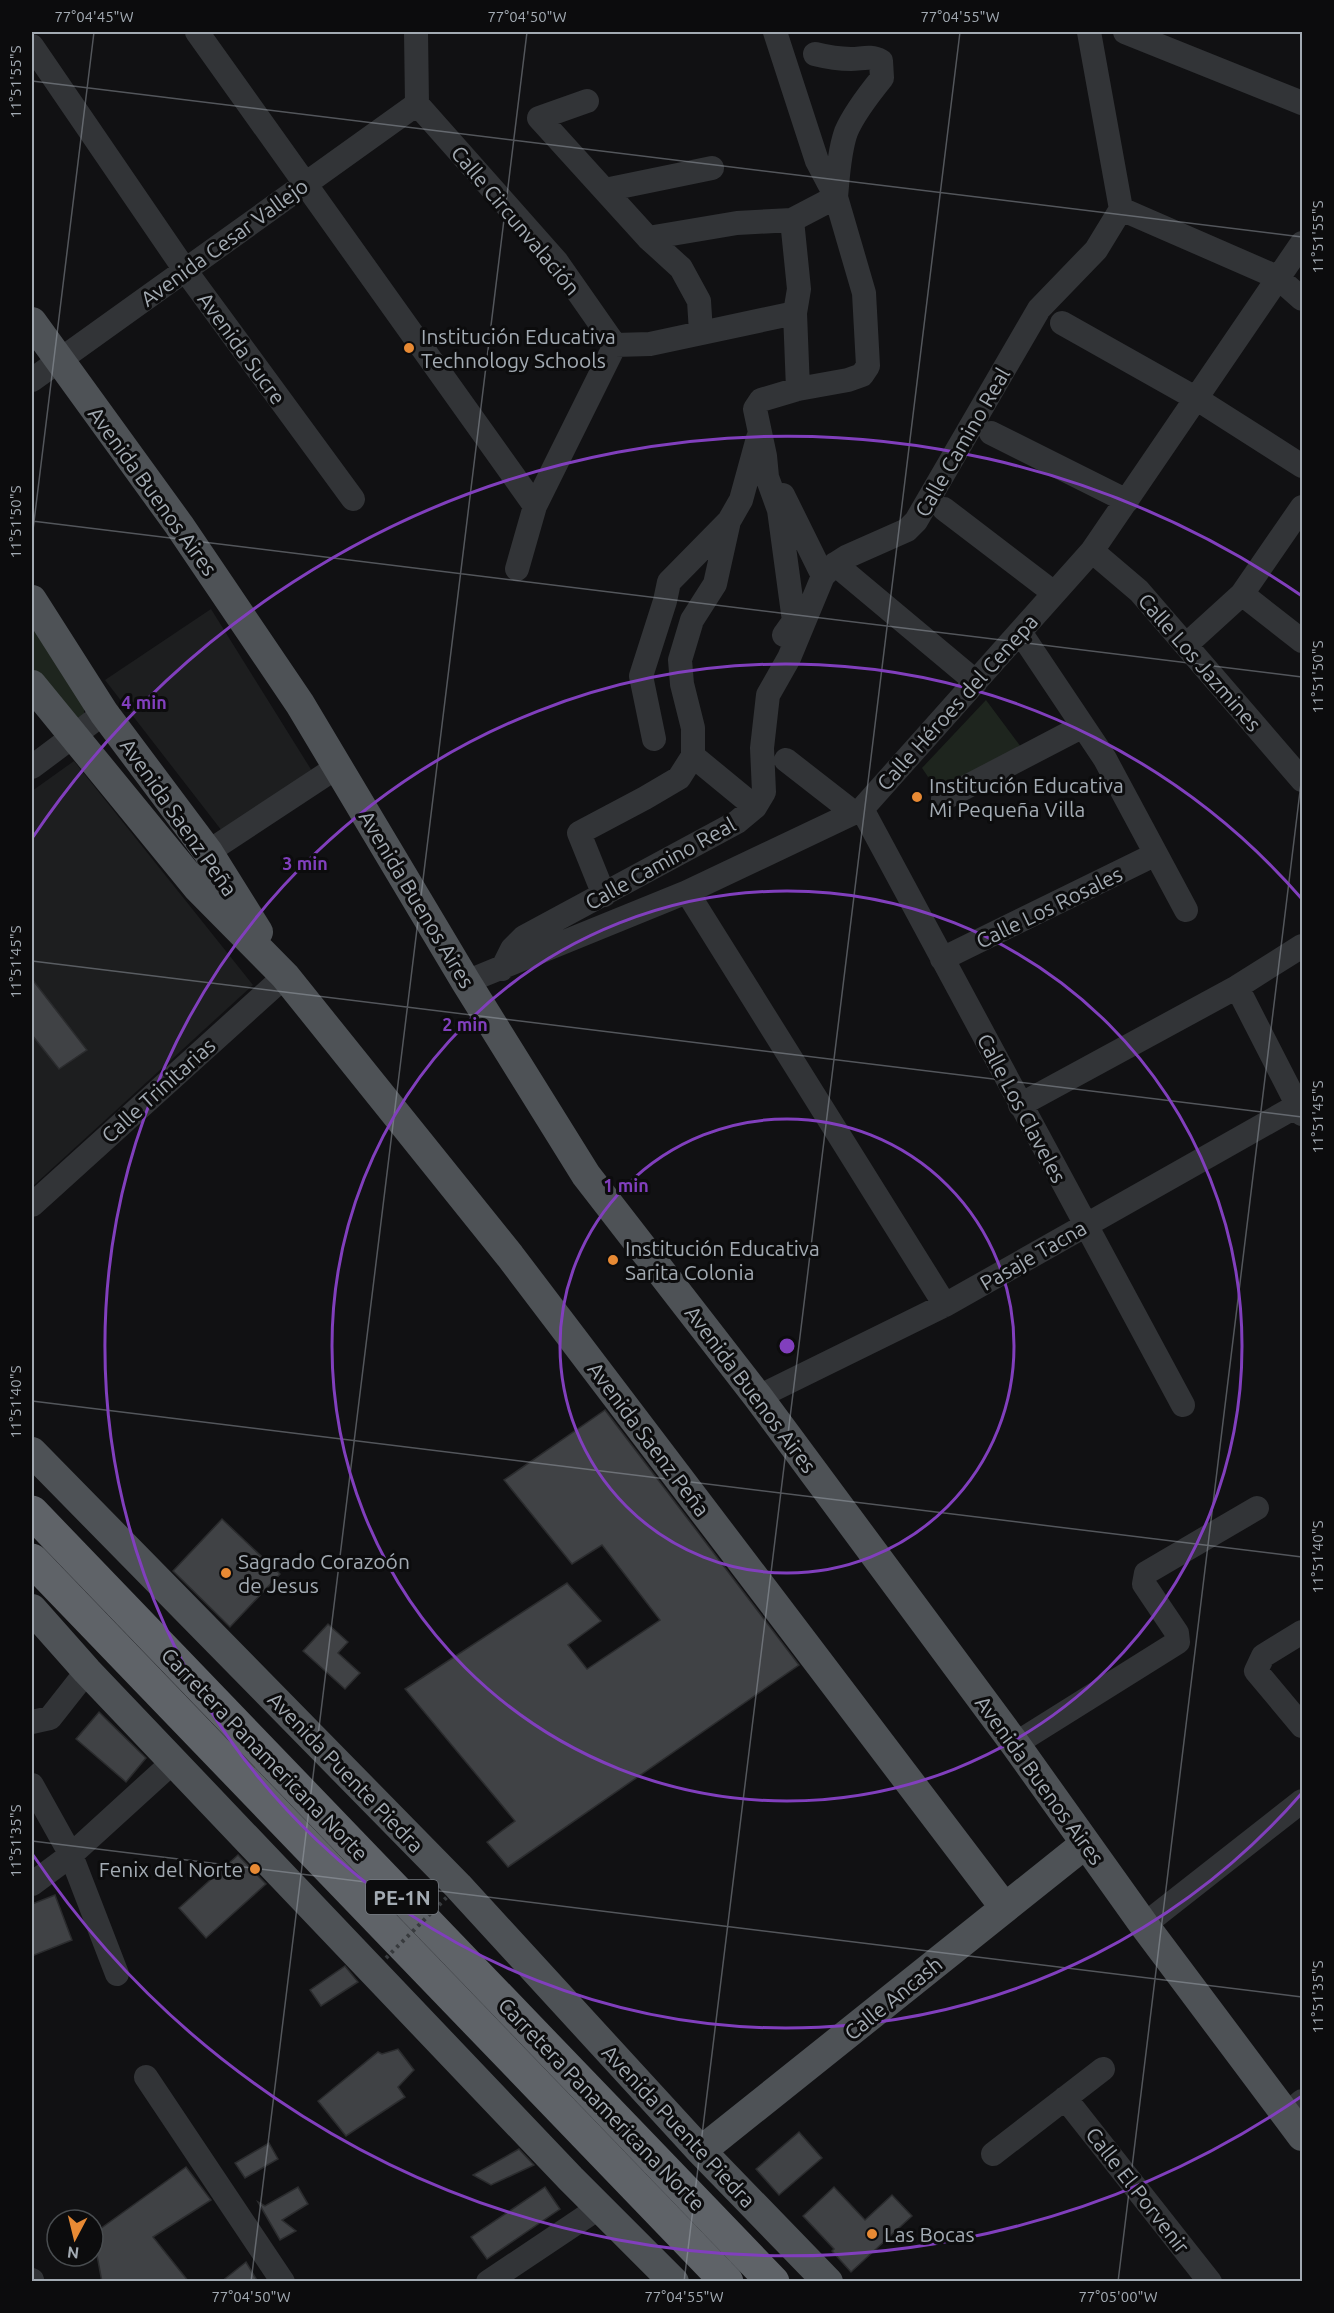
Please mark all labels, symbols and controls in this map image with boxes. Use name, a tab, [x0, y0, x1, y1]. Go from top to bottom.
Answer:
text: 77°04'45"W	[54, 8, 134, 25]
text: 77°04'50"W	[487, 8, 567, 25]
text: 77°04'55"W	[920, 8, 1000, 25]
text: 11°51'55"S	[7, 45, 24, 119]
street label: Calle Circunvalación	[447, 141, 585, 299]
street label: Avenida Cesar Vallejo	[136, 173, 312, 311]
text: 11°51'55"S	[1309, 200, 1326, 274]
street label: Avenida Sucre	[193, 287, 291, 409]
place label: Institución Educativa Technology Schools	[421, 324, 616, 372]
marker: Institución Educativa Technology Schools	[402, 341, 416, 355]
street label: Calle Camino Real	[910, 363, 1014, 521]
street label: Avenida Buenos Aires	[84, 402, 222, 580]
text: 11°51'50"S	[7, 485, 24, 559]
street label: Calle Los Jazmines	[1134, 588, 1266, 736]
street label: Calle Héroes del Cenepa	[872, 609, 1042, 795]
text: 11°51'50"S	[1309, 640, 1326, 714]
text: 4 min	[121, 692, 167, 712]
street label: Avenida Saenz Peña	[116, 734, 242, 900]
place label: Institución Educativa Mi Pequeña Villa	[929, 773, 1124, 821]
marker: Institución Educativa Mi Pequeña Villa	[910, 790, 924, 804]
street label: Avenida Buenos Aires	[355, 806, 479, 992]
street label: Calle Camino Real	[581, 812, 739, 914]
text: 3 min	[282, 853, 328, 873]
street label: Calle Los Rosales	[972, 861, 1126, 953]
text: 11°51'45"S	[7, 925, 24, 999]
text: 2 min	[442, 1014, 488, 1034]
street label: Calle Los Claveles	[973, 1029, 1071, 1187]
street label: Calle Trinitarias	[96, 1033, 220, 1147]
text: 11°51'45"S	[1309, 1080, 1326, 1154]
text: 1 min	[603, 1175, 649, 1195]
street label: Pasaje Tacna	[976, 1215, 1090, 1295]
place label: Institución Educativa Sarita Colonia	[625, 1236, 820, 1284]
marker: Institución Educativa Sarita Colonia	[606, 1253, 620, 1267]
street label: Avenida Buenos Aires	[680, 1301, 822, 1477]
centre of rings	[777, 1336, 797, 1356]
street label: Avenida Saenz Peña	[583, 1357, 715, 1521]
text: 11°51'40"S	[7, 1365, 24, 1439]
text: 11°51'40"S	[1309, 1520, 1326, 1594]
place label: Sagrado Corazoón de Jesus	[238, 1549, 410, 1597]
marker: Sagrado Corazoón de Jesus	[219, 1566, 233, 1580]
street label: Carretera Panamericana Norte	[157, 1643, 373, 1865]
street label: Avenida Puente Piedra	[263, 1687, 429, 1857]
street label: Avenida Buenos Aires	[971, 1691, 1109, 1869]
text: 11°51'35"S	[7, 1804, 24, 1878]
place label: Fenix del Norte	[99, 1857, 243, 1881]
marker: Fenix del Norte	[248, 1862, 262, 1876]
road number: PE-1N	[366, 1880, 438, 1914]
street label: Calle Ancash	[839, 1951, 947, 2045]
text: 11°51'35"S	[1309, 1960, 1326, 2034]
street label: Carretera Panamericana Norte	[494, 1993, 710, 2215]
street label: Avenida Puente Piedra	[598, 2040, 760, 2212]
street label: Calle El Porvenir	[1081, 2122, 1195, 2258]
north arrow	[45, 2208, 105, 2268]
place label: Las Bocas	[884, 2222, 975, 2246]
marker: Las Bocas	[865, 2227, 879, 2241]
text: N	[66, 2243, 80, 2263]
text: 77°04'50"W	[211, 2288, 291, 2305]
text: 77°04'55"W	[644, 2288, 724, 2305]
text: 77°05'00"W	[1078, 2288, 1158, 2305]

